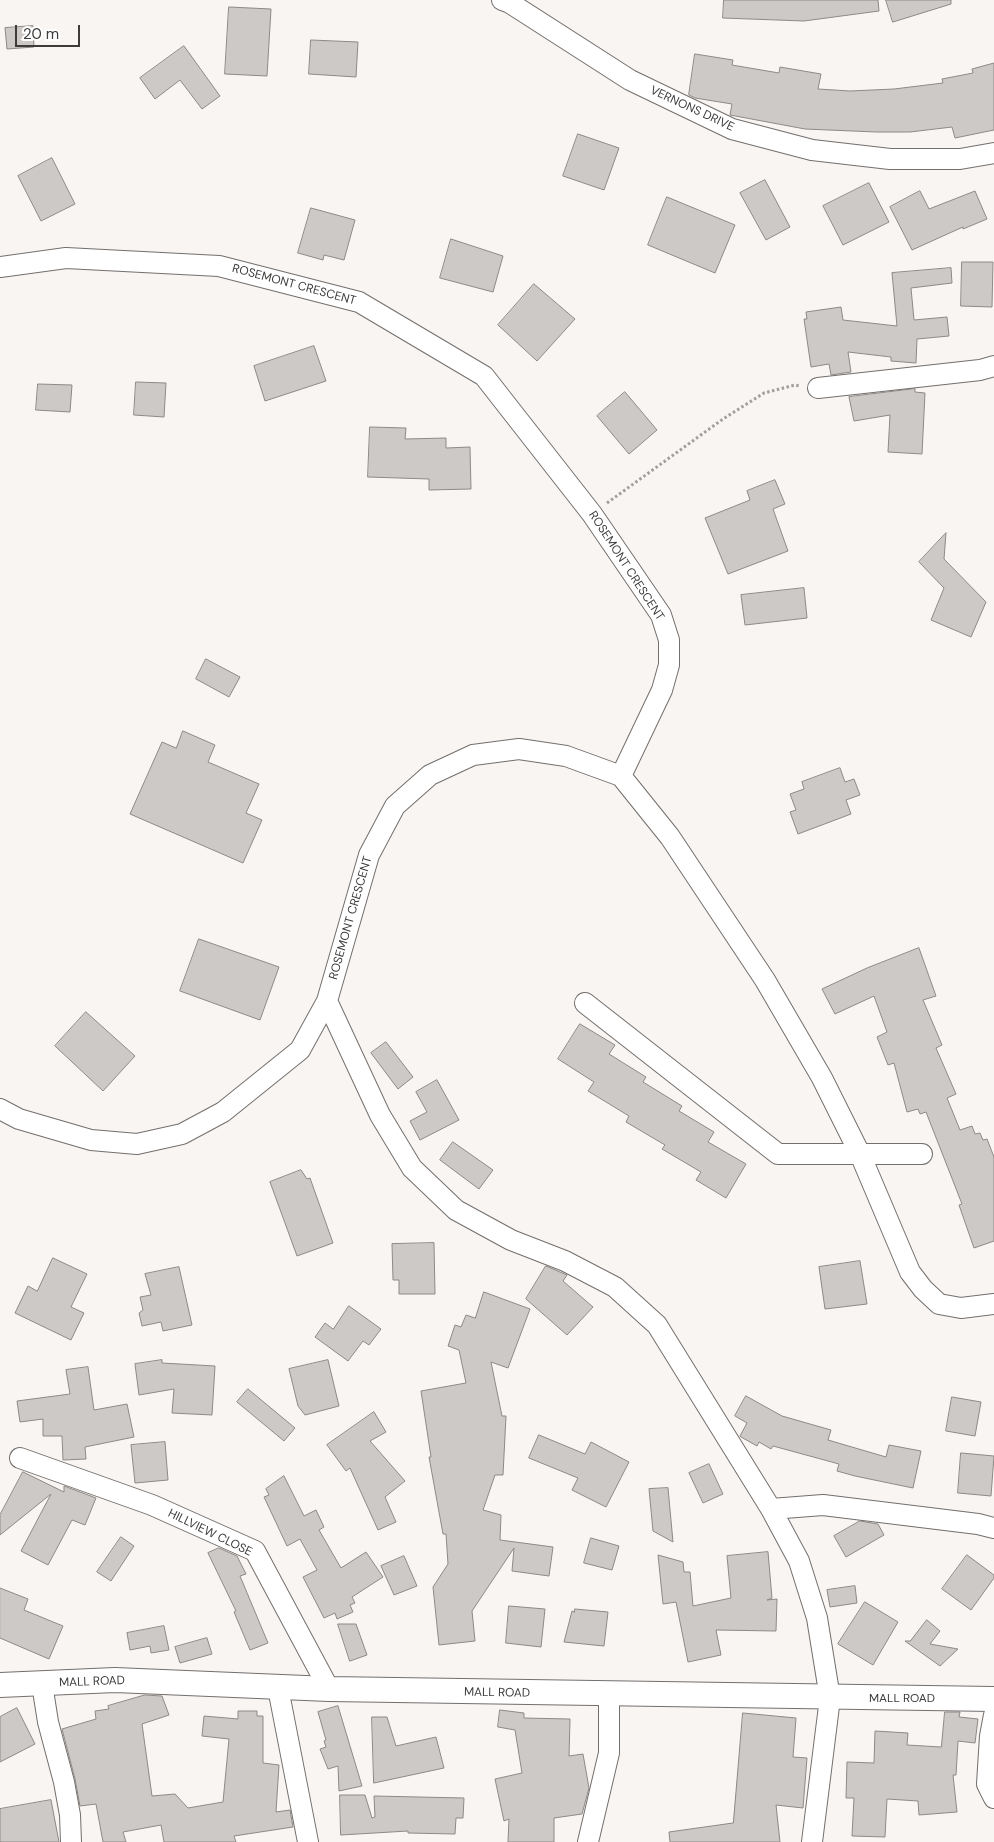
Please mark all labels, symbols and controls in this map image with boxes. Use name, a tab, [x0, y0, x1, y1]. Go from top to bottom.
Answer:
scale bar	[18, 15, 82, 47]
text: 20 m	[23, 24, 59, 44]
street label: VERNONS DRIVE	[648, 83, 736, 135]
street label: ROSEMONT CRESCENT	[230, 262, 358, 308]
street label: ROSEMONT CRESCENT	[585, 509, 667, 623]
street label: ROSEMONT CRESCENT	[326, 855, 376, 981]
street label: HILLVIEW CLOSE	[166, 1506, 254, 1560]
street label: MALL ROAD	[59, 1674, 125, 1690]
street label: MALL ROAD	[464, 1685, 530, 1701]
street label: MALL ROAD	[869, 1692, 935, 1706]

